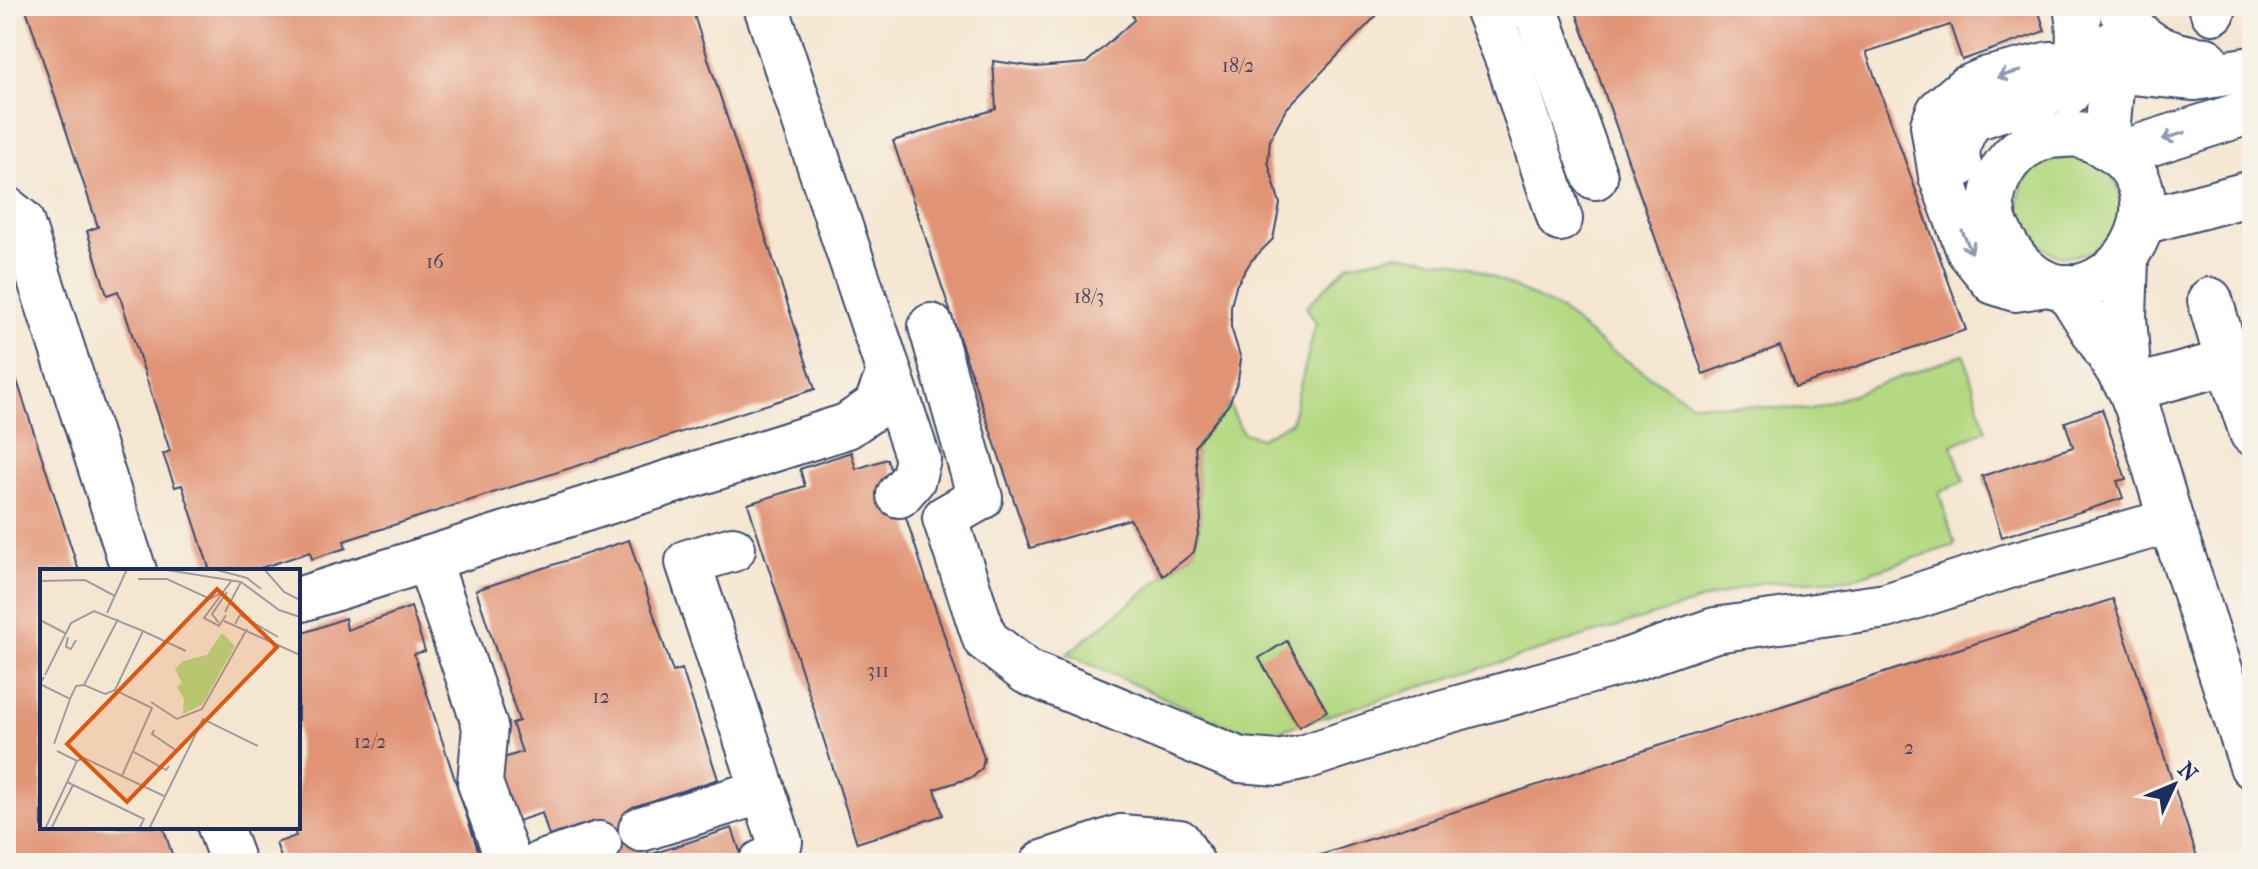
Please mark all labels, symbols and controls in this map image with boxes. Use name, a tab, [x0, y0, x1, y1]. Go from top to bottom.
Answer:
house number: 18/2	[1222, 54, 1254, 77]
one-way arrow	[1996, 67, 2022, 82]
one-way arrow	[2162, 129, 2188, 144]
one-way arrow	[1960, 230, 1975, 254]
house number: 16	[426, 250, 444, 273]
house number: 18/3	[1074, 285, 1104, 308]
inset map	[40, 569, 300, 829]
house number: 311	[867, 659, 889, 682]
house number: 12	[592, 685, 610, 708]
house number: 12/2	[354, 730, 386, 753]
house number: 2	[1904, 736, 1914, 759]
north arrow	[2134, 745, 2214, 825]
text: N	[2173, 757, 2203, 787]

